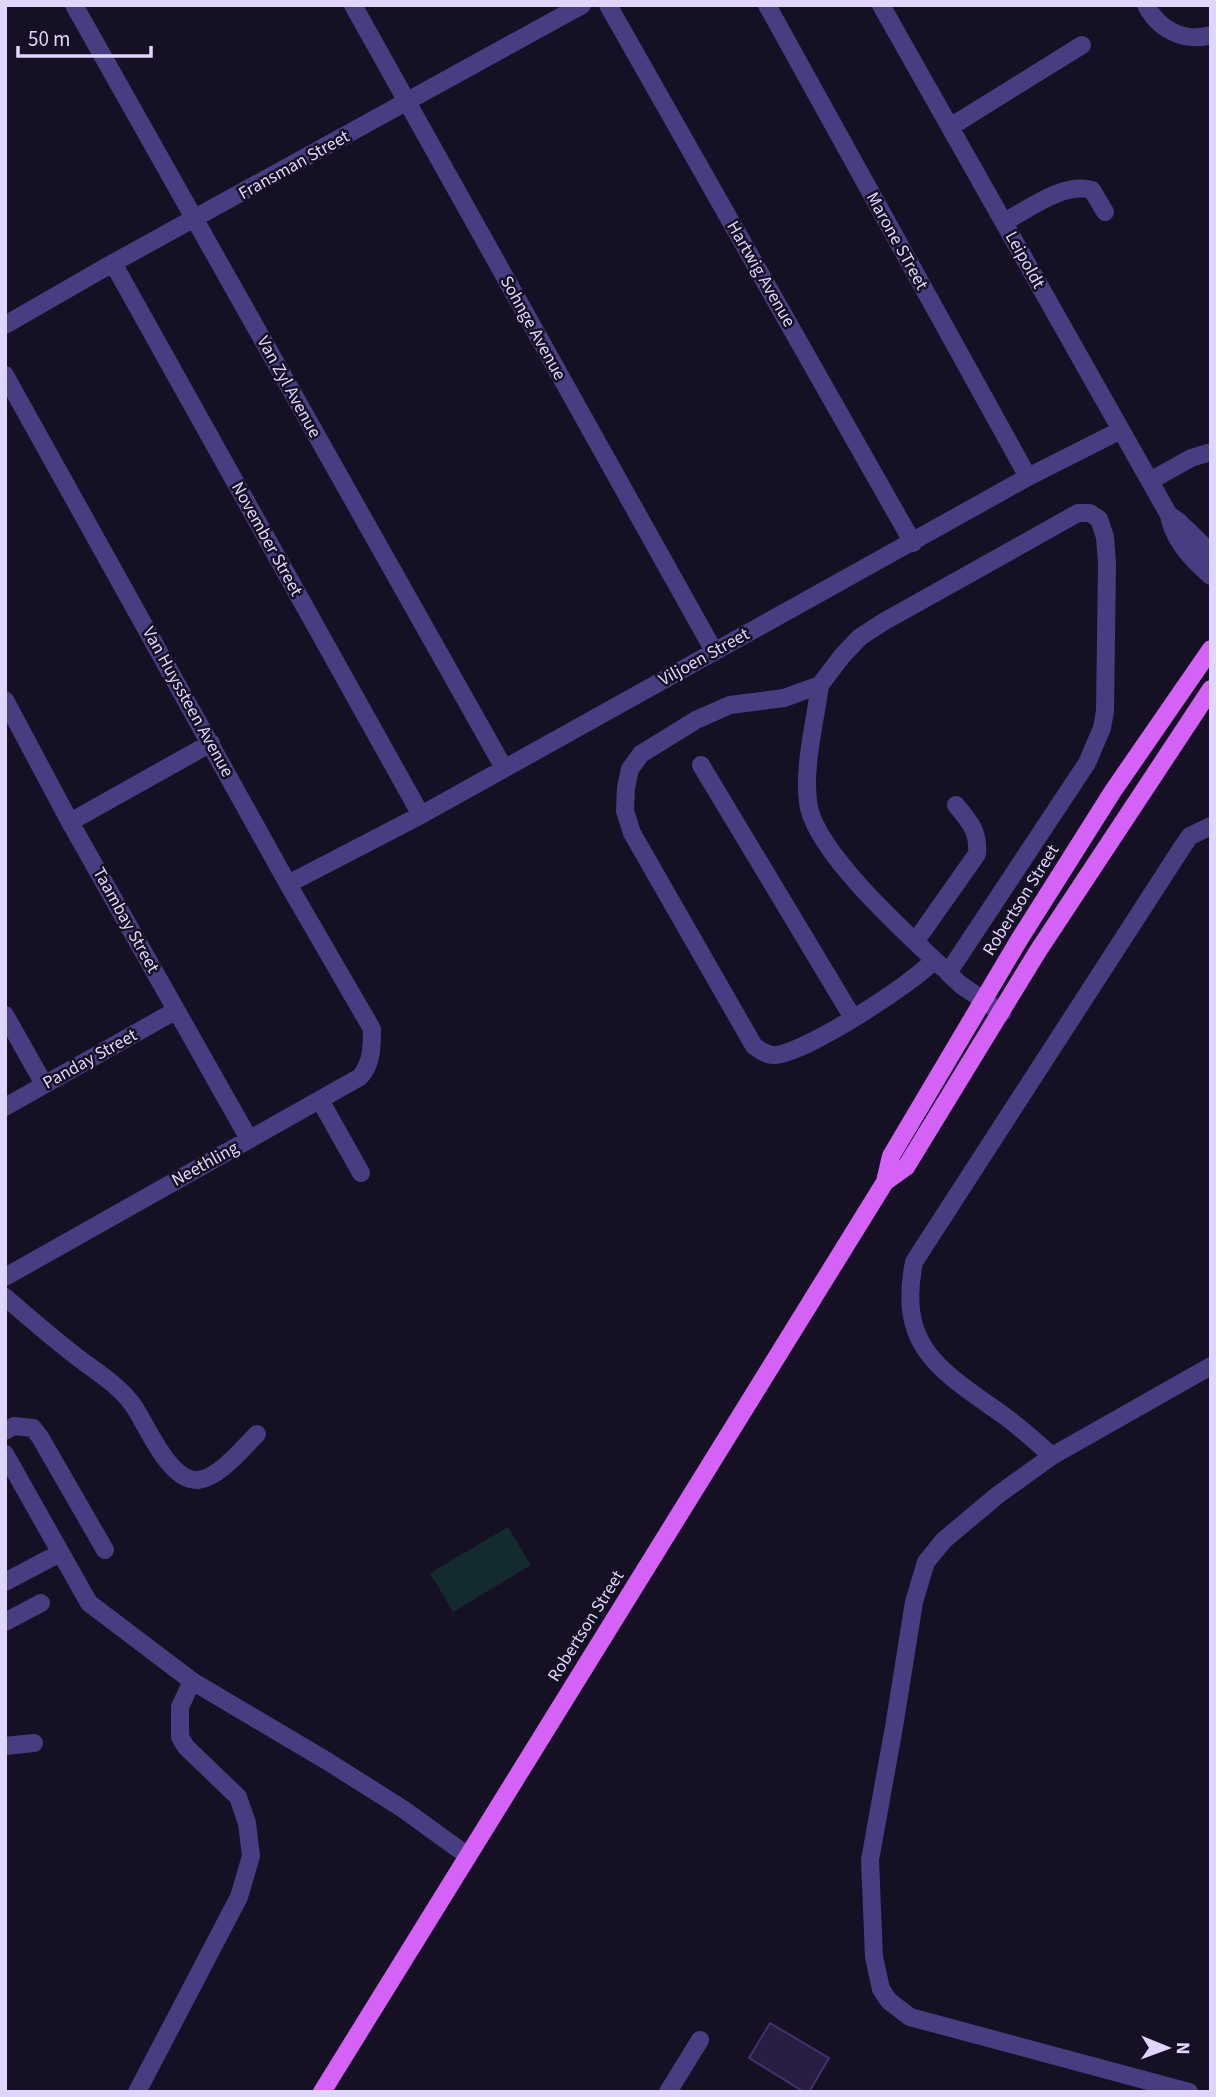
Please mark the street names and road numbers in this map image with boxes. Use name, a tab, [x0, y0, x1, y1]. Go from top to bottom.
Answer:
street label: Fransman Street	[234, 124, 354, 206]
street label: Marone STreet	[860, 188, 934, 294]
street label: Hartwig Avenue	[721, 216, 802, 332]
street label: Leipoldt	[999, 227, 1051, 293]
street label: Sohnge Avenue	[494, 271, 572, 385]
street label: Van Zyl Avenue	[251, 332, 327, 442]
street label: November Street	[225, 477, 309, 601]
street label: Van Huyssteen Avenue	[136, 622, 240, 782]
street label: Viljoen Street	[654, 622, 754, 692]
street label: Robertson Street	[977, 840, 1065, 960]
street label: Taambay Street	[87, 863, 165, 977]
street label: Panday Street	[38, 1023, 142, 1095]
street label: Neethling	[167, 1135, 243, 1193]
street label: Robertson Street	[542, 1566, 630, 1686]

